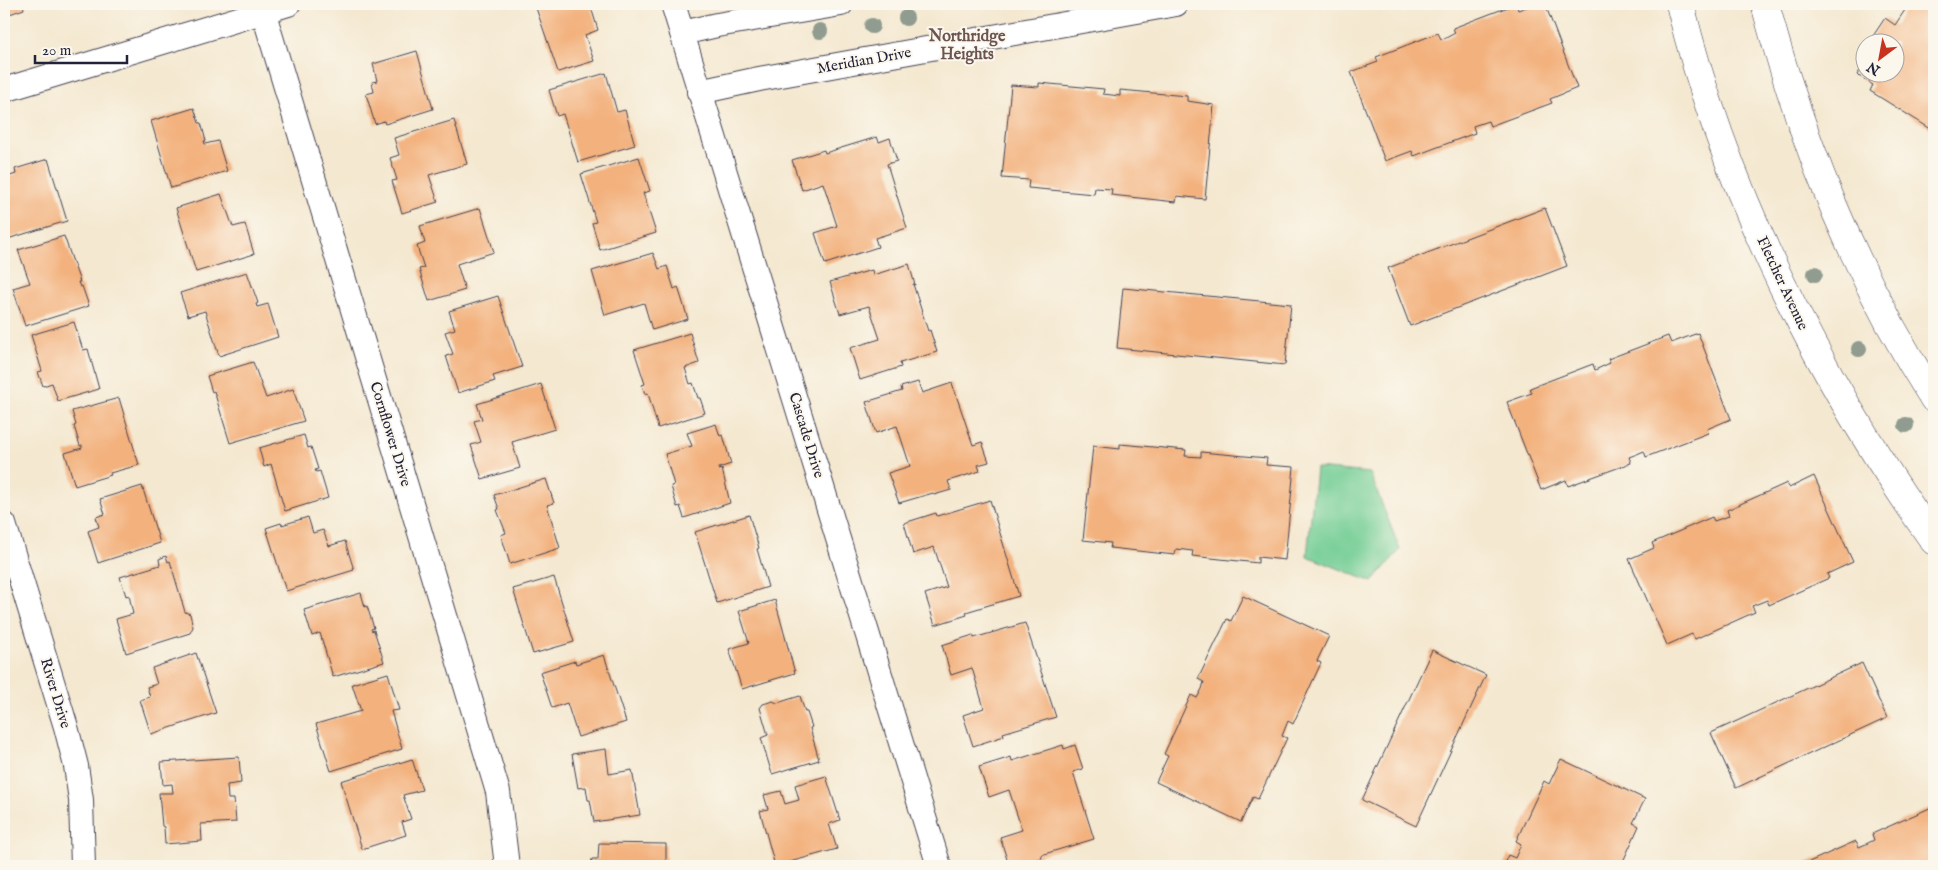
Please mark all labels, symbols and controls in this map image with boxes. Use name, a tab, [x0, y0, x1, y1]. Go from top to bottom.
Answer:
district label: Northridge Heights	[928, 27, 1006, 65]
scale bar	[35, 32, 128, 64]
north arrow	[1856, 32, 1906, 82]
text: 20 m	[42, 41, 72, 60]
street label: Meridian Drive	[816, 43, 913, 78]
text: N	[1864, 57, 1884, 80]
street label: Fletcher Avenue	[1752, 233, 1813, 333]
street label: Cornflower Drive	[366, 379, 416, 489]
street label: Cascade Drive	[784, 390, 829, 480]
street label: River Drive	[36, 656, 75, 731]

